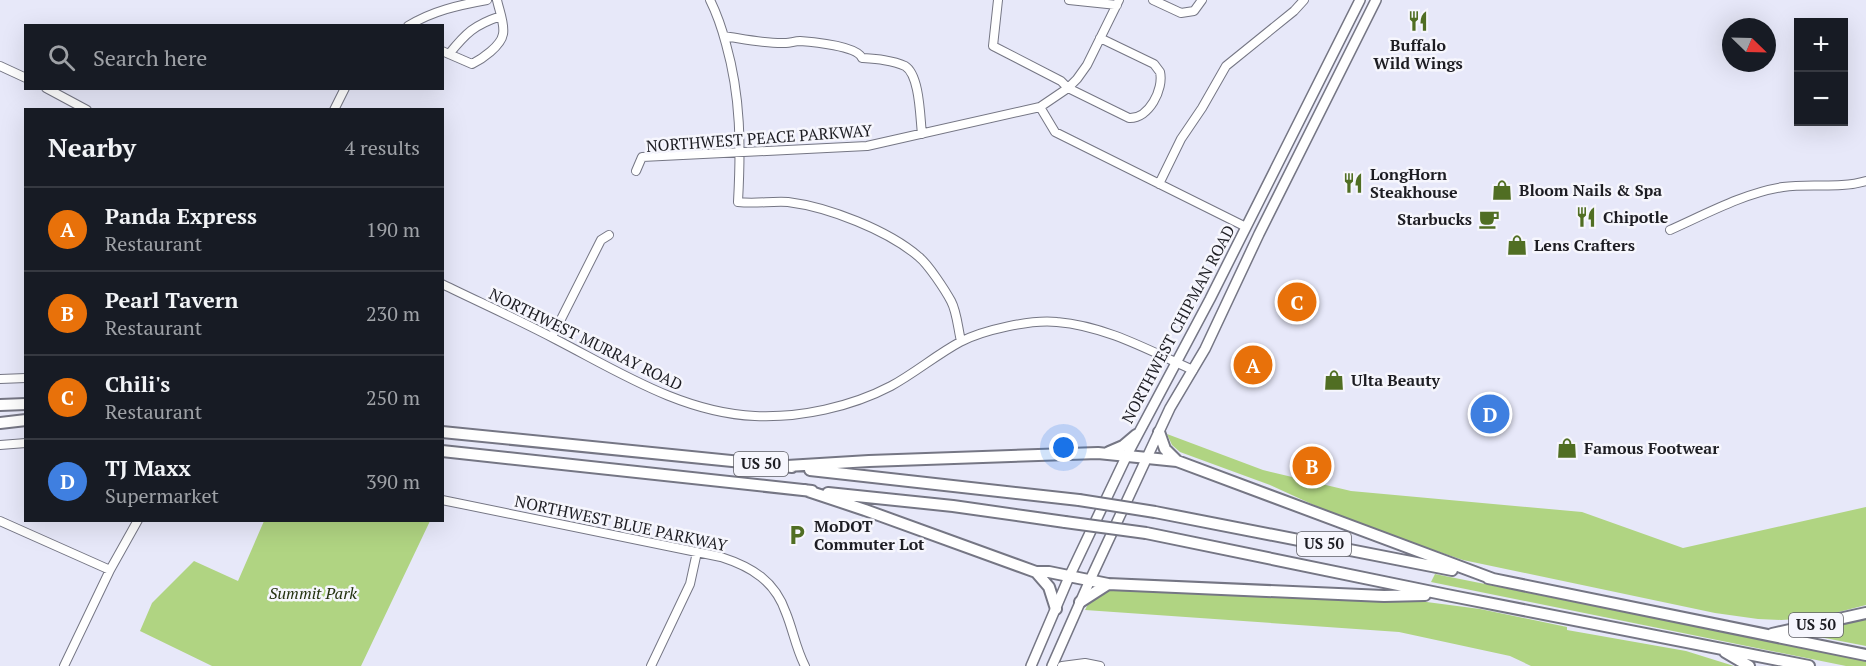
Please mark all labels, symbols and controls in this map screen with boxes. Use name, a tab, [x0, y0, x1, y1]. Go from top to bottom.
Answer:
restaurant icon: Buffalo Wild Wings	[1406, 9, 1430, 33]
north arrow	[1722, 18, 1776, 72]
map controls	[1794, 18, 1848, 126]
button: +	[1794, 18, 1848, 72]
search box	[24, 24, 444, 90]
place label: Buffalo Wild Wings	[1373, 34, 1463, 74]
icon: search	[45, 41, 78, 74]
text: Search here	[93, 43, 207, 72]
button: −	[1794, 72, 1848, 126]
street label: NORTHWEST PEACE PARKWAY	[645, 119, 873, 157]
text: Nearby	[48, 130, 136, 164]
text: 4 results	[345, 134, 420, 161]
place label: LongHorn Steakhouse	[1370, 163, 1458, 203]
restaurant icon: LongHorn Steakhouse	[1341, 171, 1365, 195]
shop icon: Bloom Nails & Spa	[1490, 178, 1514, 202]
place label: Bloom Nails & Spa	[1519, 179, 1662, 201]
text: Panda Express	[105, 201, 257, 230]
restaurant icon: Chipotle	[1574, 205, 1598, 229]
place label: Chipotle	[1603, 206, 1669, 228]
cafe icon: Starbucks	[1477, 207, 1501, 231]
place label: Starbucks	[1397, 208, 1472, 230]
text: A	[60, 216, 75, 243]
text: 190 m	[366, 216, 420, 243]
street label: NORTHWEST CHIPMAN ROAD	[1116, 221, 1240, 427]
text: Restaurant	[105, 230, 202, 257]
shop icon: Lens Crafters	[1505, 233, 1529, 257]
place label: Lens Crafters	[1534, 234, 1635, 256]
pin: C	[1278, 280, 1316, 324]
street label: NORTHWEST MURRAY ROAD	[486, 282, 686, 396]
text: Pearl Tavern	[105, 285, 238, 314]
text: B	[61, 300, 74, 327]
text: 230 m	[366, 300, 420, 327]
text: Restaurant	[105, 314, 202, 341]
pin: A	[1234, 342, 1272, 388]
shop icon: Ulta Beauty	[1322, 368, 1346, 392]
text: Chili's	[105, 369, 170, 398]
place label: Ulta Beauty	[1351, 369, 1440, 391]
text: C	[61, 384, 74, 411]
text: 250 m	[366, 384, 420, 411]
pin: D	[1470, 392, 1510, 436]
text: Restaurant	[105, 398, 202, 425]
your location	[1049, 433, 1078, 462]
shop icon: Famous Footwear	[1555, 436, 1579, 460]
place label: Famous Footwear	[1584, 437, 1719, 459]
pin: B	[1292, 444, 1332, 488]
road number: US 50	[734, 452, 788, 476]
text: TJ Maxx	[105, 453, 191, 482]
text: D	[60, 468, 75, 495]
text: 390 m	[366, 468, 420, 495]
text: Supermarket	[105, 482, 219, 509]
street label: NORTHWEST BLUE PARKWAY	[513, 490, 730, 556]
place label: MoDOT Commuter Lot	[814, 515, 925, 555]
parking icon: MoDOT Commuter Lot	[785, 523, 809, 547]
road number: US 50	[1297, 532, 1351, 556]
park label: Summit Park	[269, 582, 357, 604]
road number: US 50	[1789, 613, 1843, 637]

